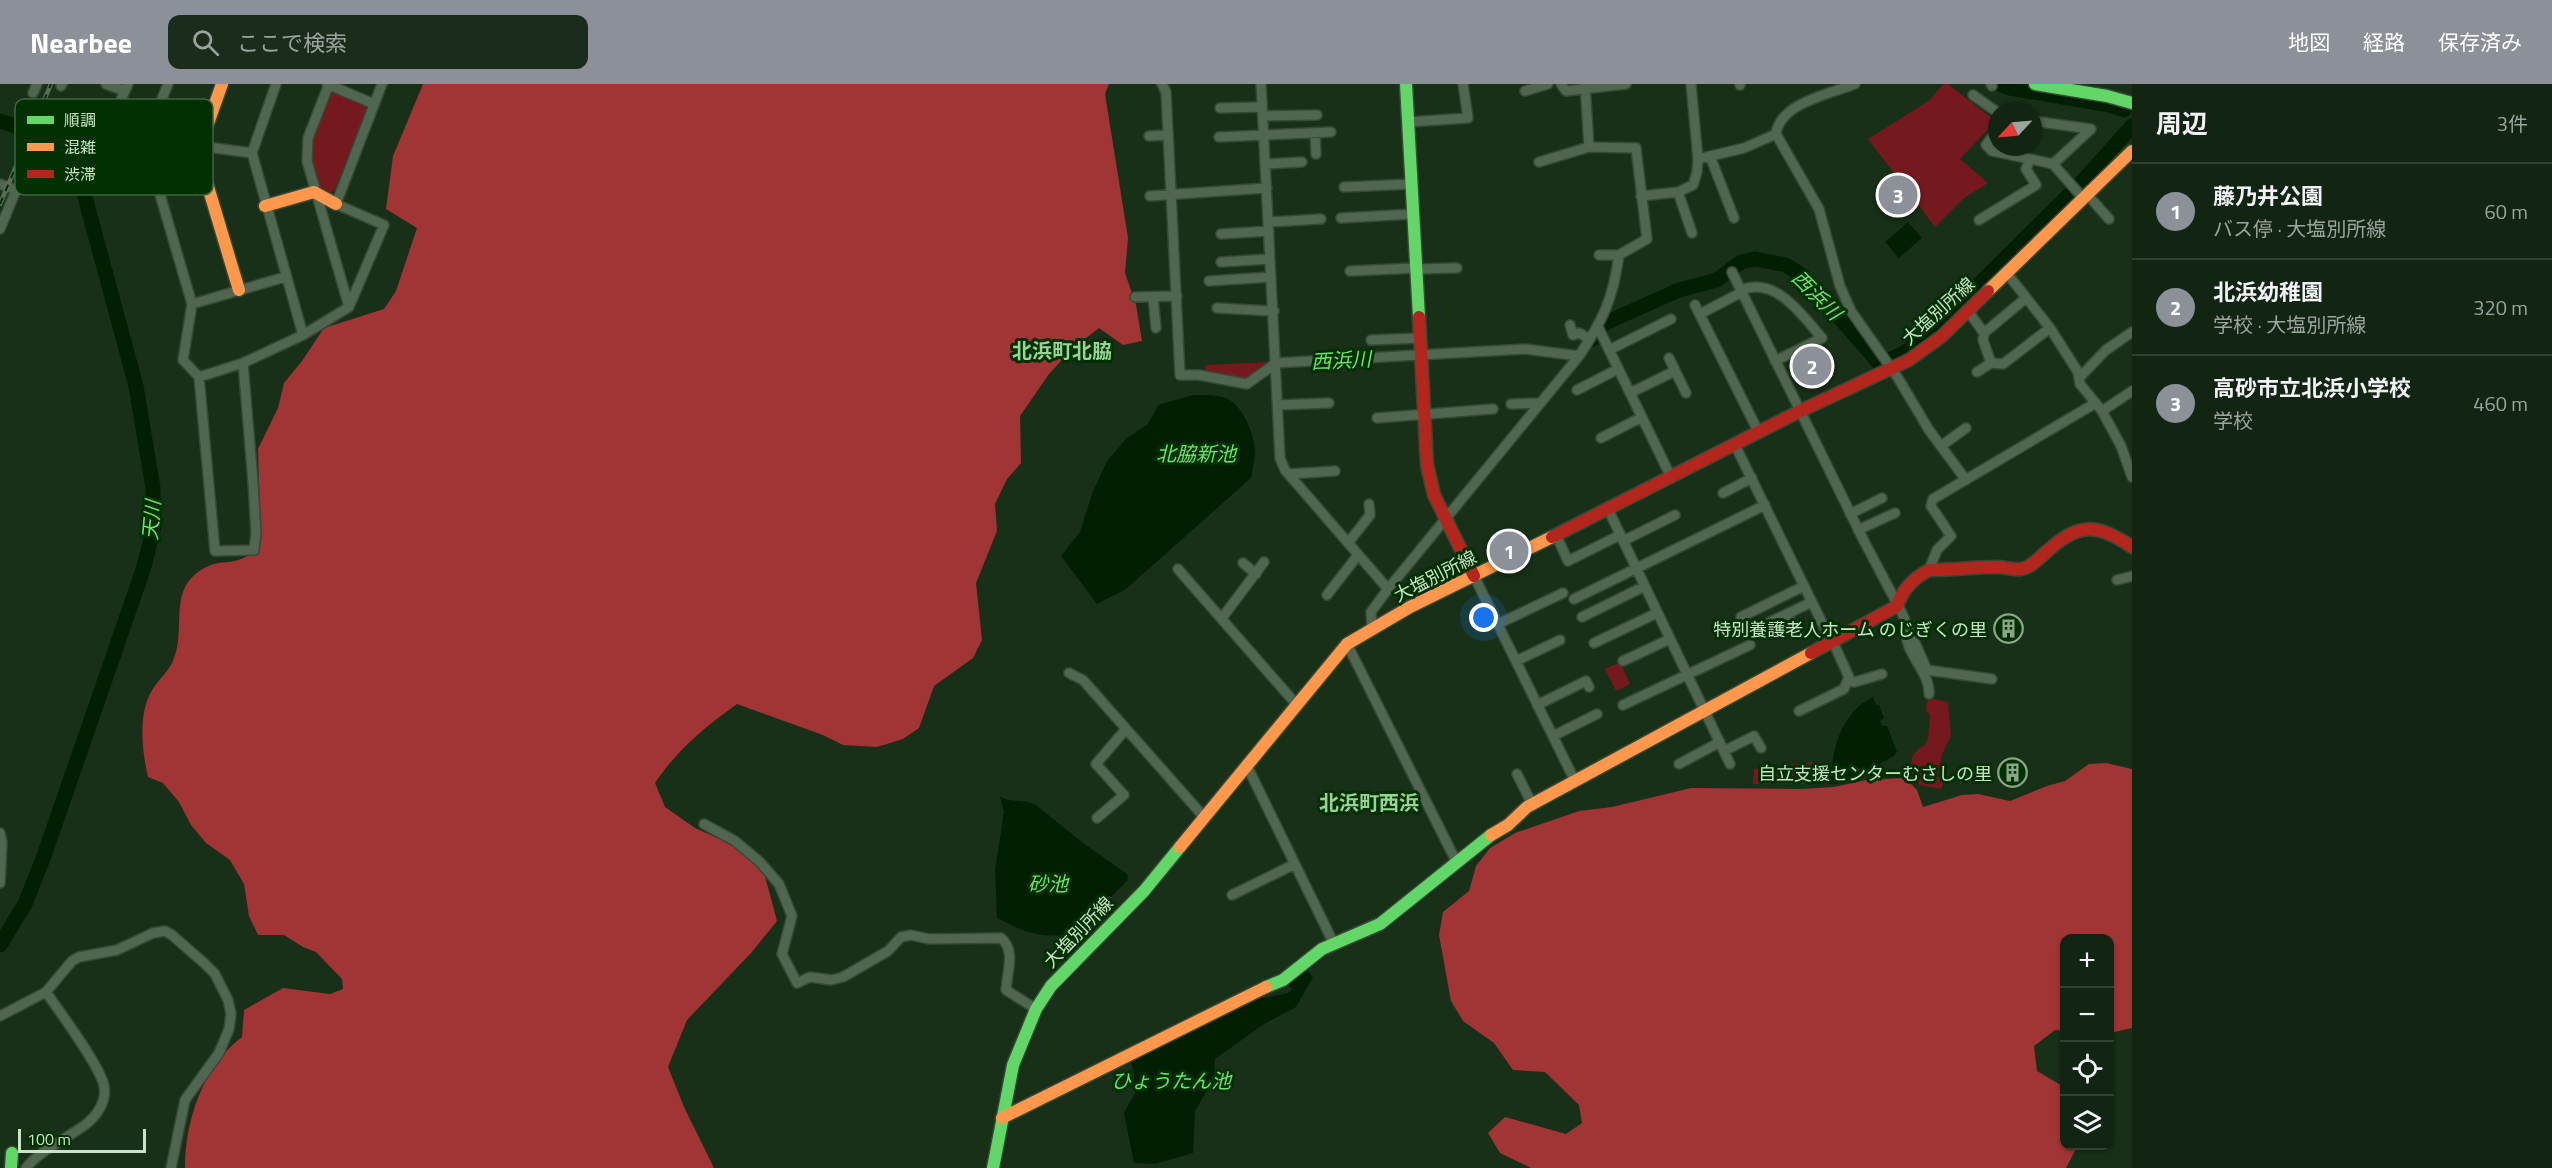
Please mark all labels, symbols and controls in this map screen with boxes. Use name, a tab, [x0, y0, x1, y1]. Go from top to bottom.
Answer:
search box	[168, 15, 588, 69]
text: Nearbee	[30, 21, 132, 64]
icon: search	[189, 26, 222, 59]
text: ここで検索	[237, 26, 347, 60]
text: 地図	[2288, 26, 2330, 58]
text: 経路	[2363, 26, 2405, 58]
text: 保存済み	[2438, 26, 2522, 58]
legend	[15, 99, 213, 195]
north arrow	[1988, 102, 2042, 156]
text: 周辺	[2156, 104, 2208, 143]
text: 順調	[64, 108, 96, 132]
text: 3件	[2497, 108, 2528, 139]
text: 混雑	[64, 135, 96, 159]
text: 渋滞	[64, 162, 96, 186]
pin: 3	[1878, 172, 1918, 218]
text: 藤乃井公園	[2213, 179, 2323, 213]
text: 1	[2170, 196, 2181, 227]
text: 60 m	[2484, 196, 2528, 227]
text: バス停 · 大塩別所線	[2213, 213, 2386, 244]
water label: 西浜川	[1785, 263, 1851, 329]
street label: 大塩別所線	[1896, 271, 1980, 351]
text: 北浜幼稚園	[2213, 275, 2323, 309]
text: 2	[2170, 292, 2181, 323]
text: 320 m	[2473, 292, 2528, 323]
text: 学校 · 大塩別所線	[2213, 309, 2366, 340]
district label: 北浜町北脇	[1012, 335, 1112, 366]
water label: 西浜川	[1310, 343, 1374, 377]
pin: 2	[1792, 344, 1832, 388]
text: 高砂市立北浜小学校	[2213, 371, 2411, 405]
text: 3	[2170, 388, 2181, 419]
text: 460 m	[2473, 388, 2528, 419]
text: 学校	[2213, 405, 2253, 436]
water label: 北脇新池	[1156, 438, 1238, 469]
water label: 天川	[134, 497, 168, 541]
pin: 1	[1490, 528, 1528, 574]
street label: 大塩別所線	[1389, 544, 1481, 608]
your location	[1469, 603, 1498, 632]
building icon: 特別養護老人ホーム のじぎくの里	[1992, 613, 2024, 645]
place label: 特別養護老人ホーム のじぎくの里	[1713, 616, 1987, 643]
building icon: 自立支援センターむさしの里	[1997, 757, 2029, 789]
place label: 自立支援センターむさしの里	[1758, 760, 1992, 787]
district label: 北浜町西浜	[1319, 787, 1419, 818]
water label: 砂池	[1028, 868, 1070, 899]
street label: 大塩別所線	[1037, 890, 1119, 974]
map controls	[2060, 934, 2114, 1150]
button: +	[2060, 934, 2114, 988]
button: −	[2060, 988, 2114, 1042]
button: locate	[2060, 1042, 2114, 1096]
water label: ひょうたん池	[1111, 1065, 1233, 1096]
button: layers	[2060, 1096, 2114, 1150]
scale bar	[18, 1126, 146, 1154]
text: 100 m	[27, 1127, 71, 1151]

